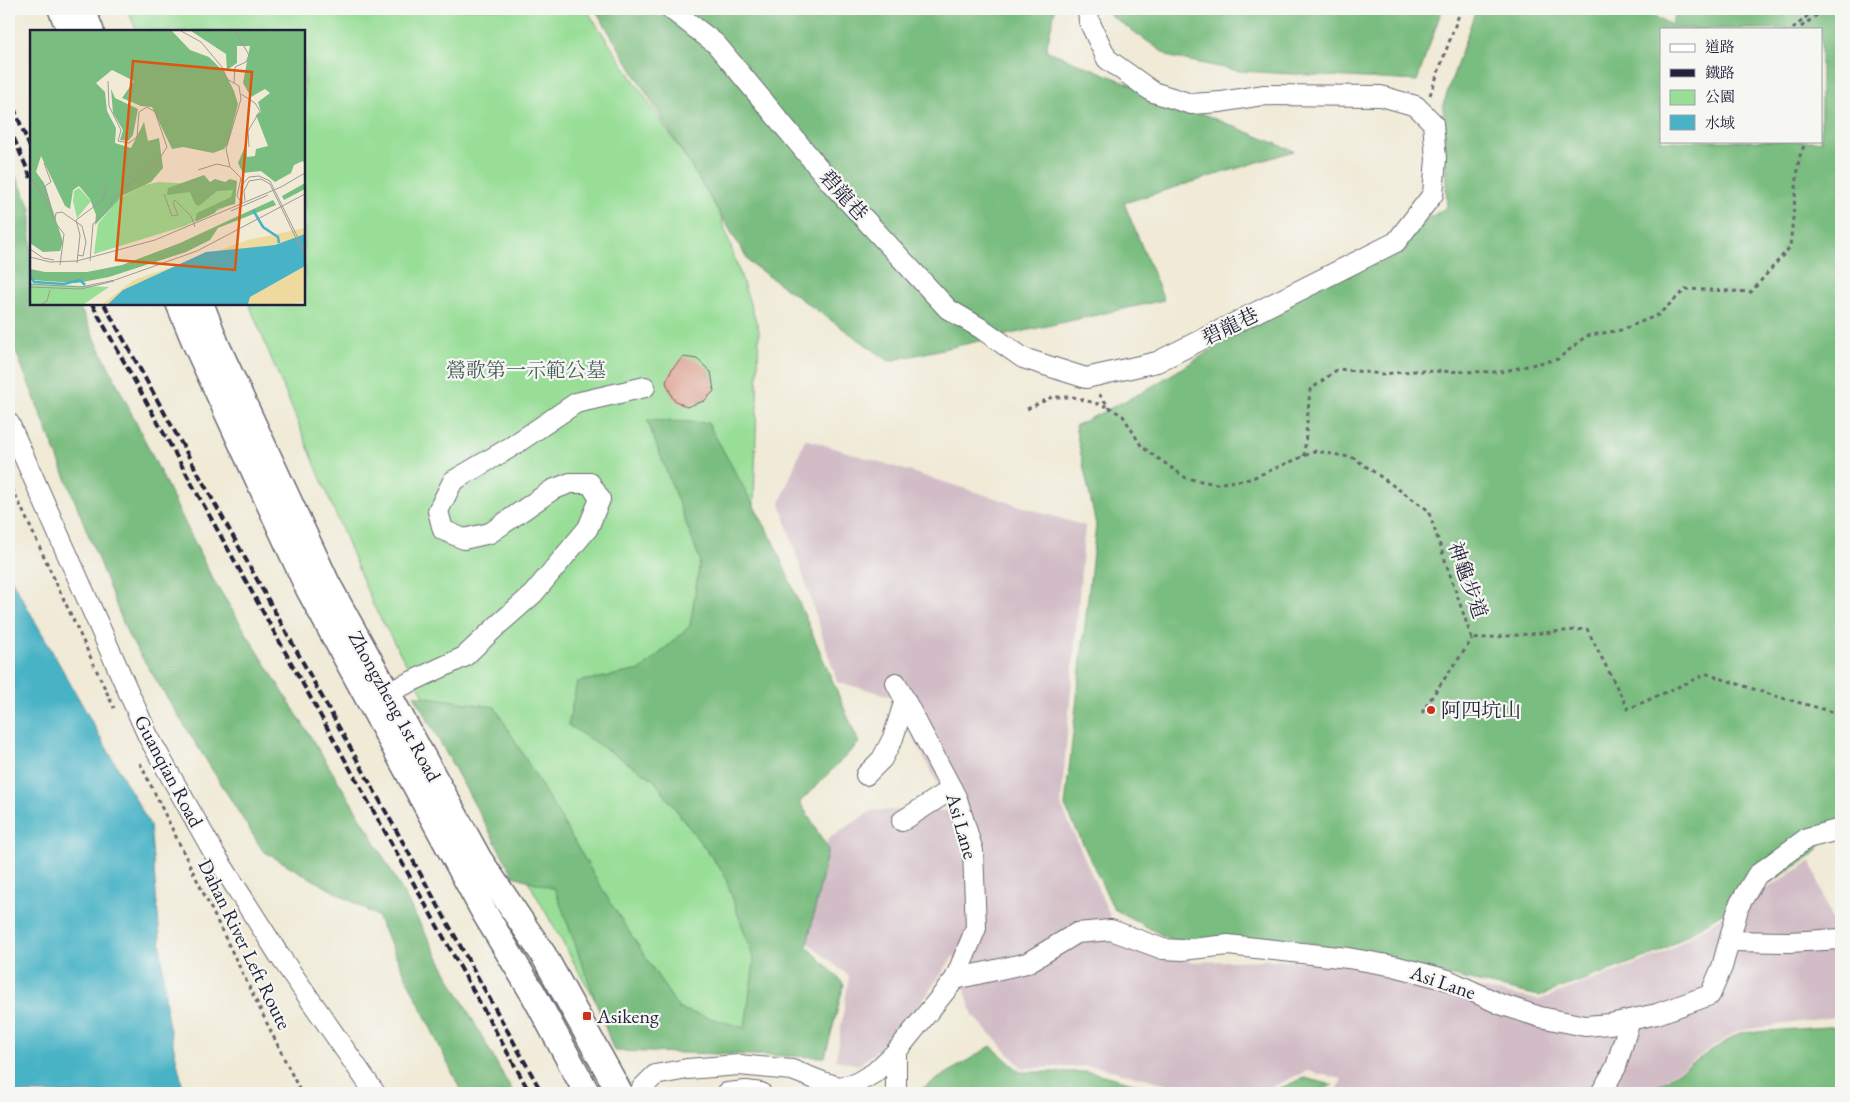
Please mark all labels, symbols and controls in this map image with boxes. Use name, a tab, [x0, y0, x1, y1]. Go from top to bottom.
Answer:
legend	[1660, 28, 1822, 142]
inset map	[30, 30, 305, 305]
text: 道路	[1705, 37, 1735, 56]
text: 鐵路	[1705, 63, 1735, 82]
text: 公園	[1705, 87, 1735, 106]
text: 水域	[1705, 113, 1735, 132]
street label: 碧龍巷	[814, 164, 874, 226]
street label: 碧龍巷	[1197, 301, 1263, 351]
park label: 鶯歌第一示範公墓	[446, 357, 606, 383]
street label: 神龜步道	[1443, 538, 1493, 622]
street label: Zhongzheng 1st Road	[343, 626, 448, 787]
place label: 阿四坑山	[1441, 697, 1521, 723]
marker: 阿四坑山	[1425, 704, 1437, 716]
street label: Guanqian Road	[129, 710, 210, 832]
street label: Asi Lane	[940, 789, 984, 862]
street label: Dahan River Left Route	[192, 854, 298, 1034]
street label: Asi Lane	[1406, 958, 1479, 1005]
place label: Asikeng	[596, 1003, 659, 1029]
marker: Asikeng	[581, 1010, 593, 1022]

